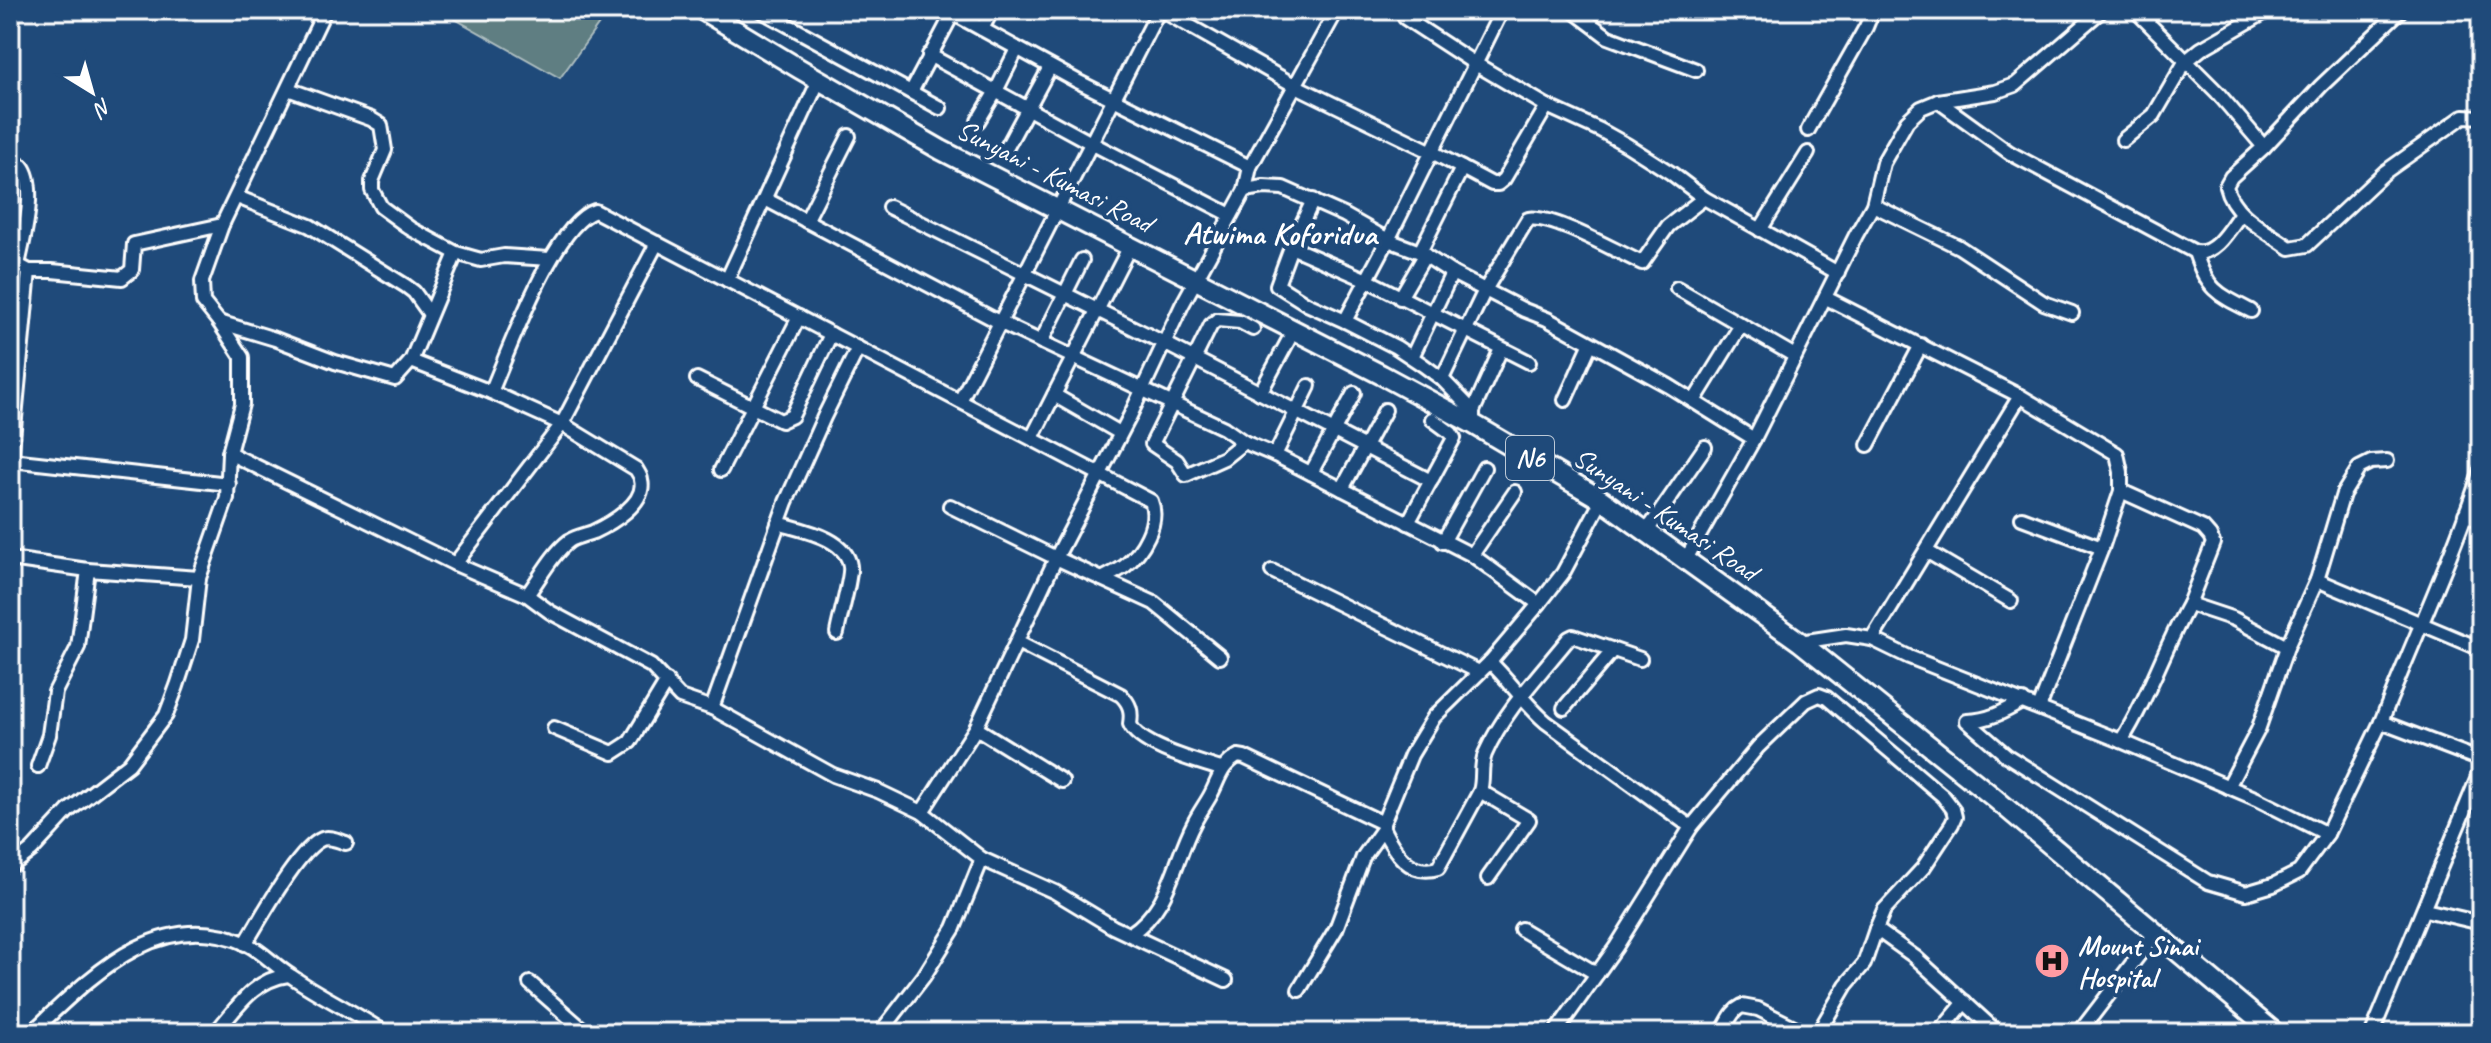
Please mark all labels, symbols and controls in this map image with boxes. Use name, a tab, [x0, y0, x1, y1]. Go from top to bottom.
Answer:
north arrow	[52, 52, 132, 132]
text: N	[87, 92, 117, 124]
street label: Sunyani - Kumasi Road	[951, 112, 1162, 242]
district label: Atwima Koforidua	[1183, 213, 1379, 254]
road number: N6	[1506, 436, 1554, 480]
street label: Sunyani - Kumasi Road	[1567, 439, 1768, 591]
place label: Mount Sinai Hospital	[2078, 928, 2201, 995]
hospital icon: Mount Sinai Hospital	[2033, 942, 2071, 980]

